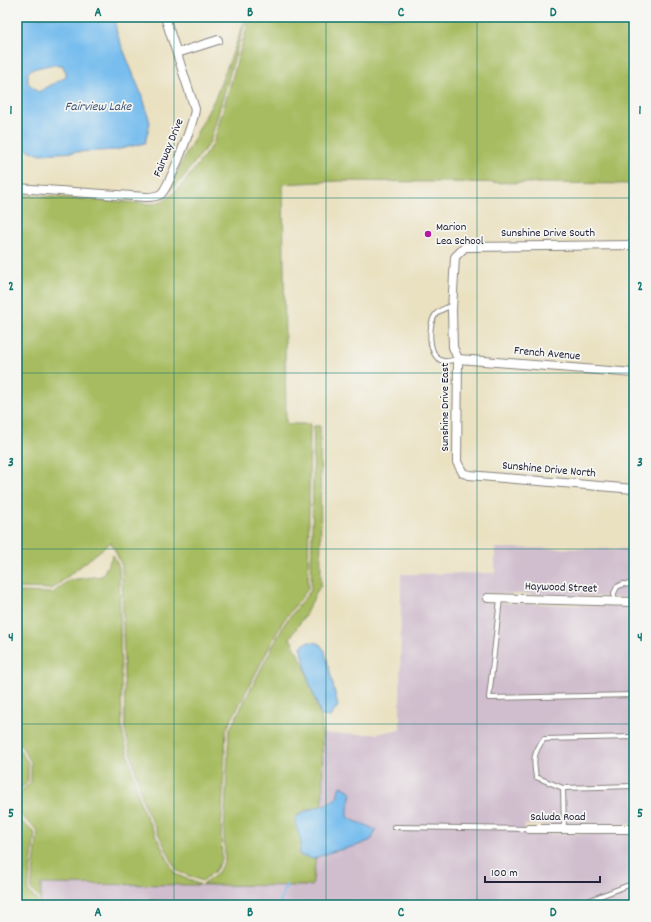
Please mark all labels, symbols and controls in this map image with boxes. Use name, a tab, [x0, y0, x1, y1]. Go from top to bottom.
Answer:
text: A	[94, 4, 102, 23]
text: B	[247, 4, 253, 23]
text: C	[398, 4, 405, 23]
text: D	[550, 4, 557, 23]
water label: Fairview Lake	[65, 98, 132, 117]
text: 1	[10, 102, 13, 121]
text: 1	[639, 102, 642, 121]
street label: Fairway Drive	[150, 116, 188, 180]
place label: Marion Lea School	[436, 219, 484, 250]
street label: Sunshine Drive South	[501, 225, 595, 242]
marker: Marion Lea School	[423, 229, 433, 239]
text: 2	[8, 278, 14, 297]
text: 2	[637, 278, 643, 297]
street label: French Avenue	[513, 343, 581, 365]
street label: Sunshine Drive East	[437, 362, 454, 451]
text: 3	[8, 454, 14, 473]
text: 3	[637, 454, 643, 473]
street label: Sunshine Drive North	[502, 457, 596, 483]
street label: Haywood Street	[524, 578, 598, 598]
text: 4	[8, 629, 14, 648]
text: 4	[637, 629, 643, 648]
text: 5	[8, 805, 14, 824]
text: 5	[637, 805, 643, 824]
street label: Saluda Road	[530, 809, 586, 826]
scale bar	[485, 858, 600, 884]
text: 100 m	[491, 865, 518, 882]
text: A	[94, 904, 102, 922]
text: B	[247, 904, 253, 922]
text: C	[398, 904, 405, 922]
text: D	[550, 904, 557, 922]

